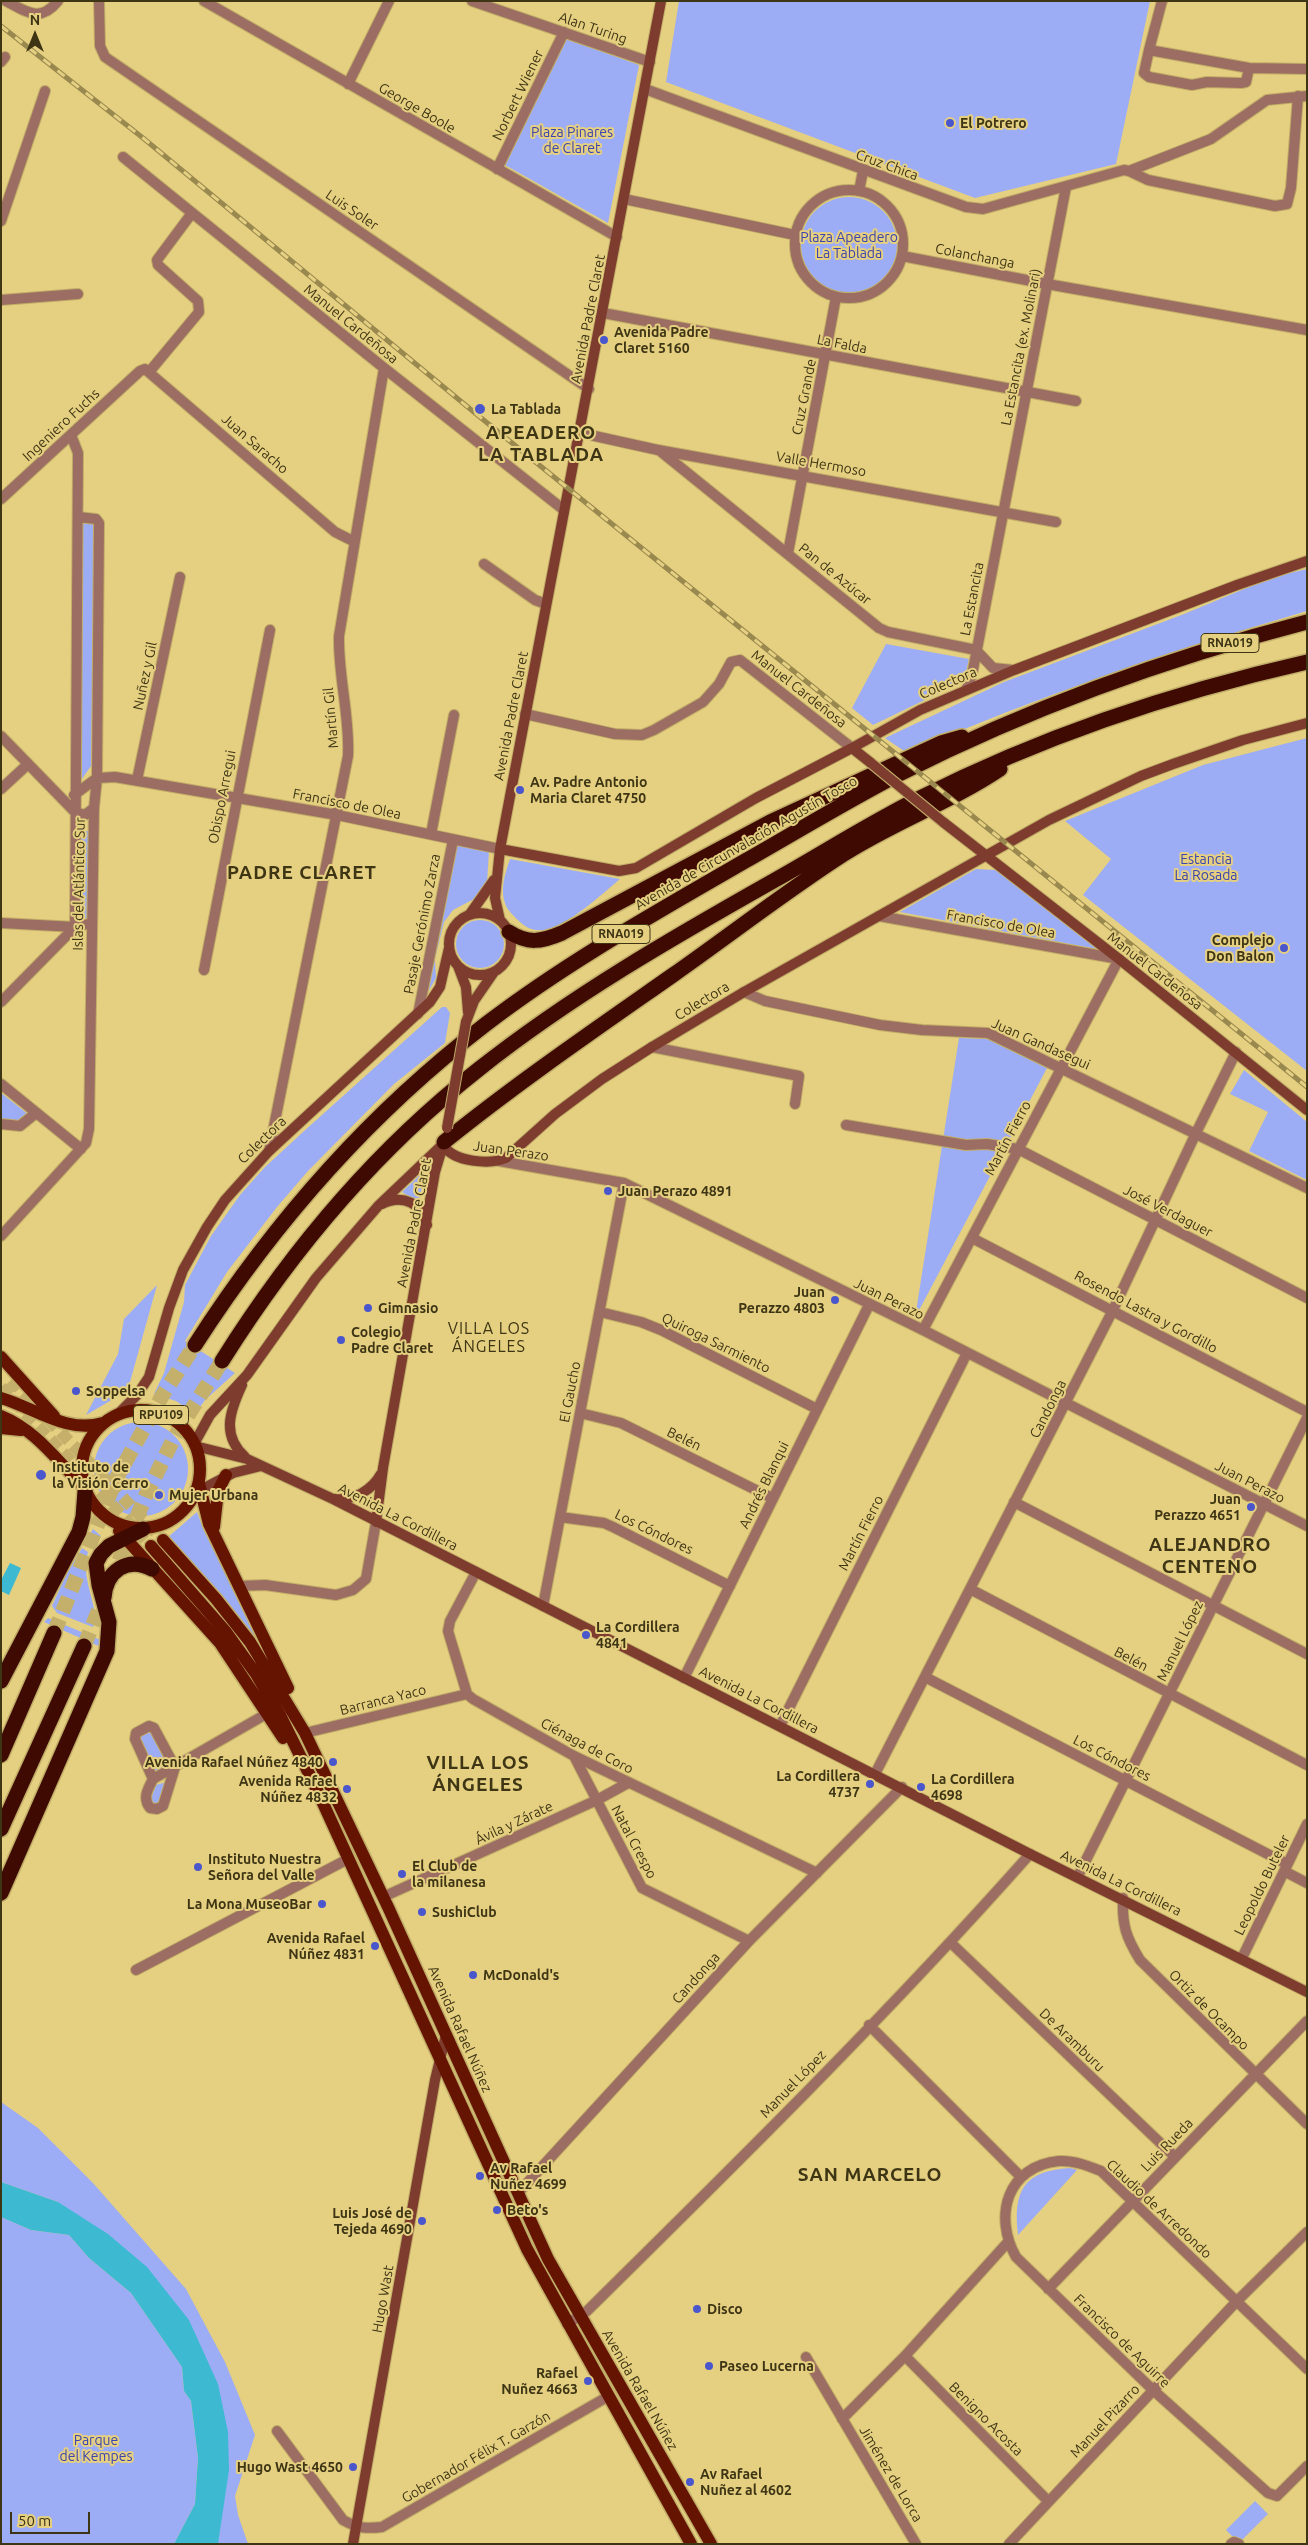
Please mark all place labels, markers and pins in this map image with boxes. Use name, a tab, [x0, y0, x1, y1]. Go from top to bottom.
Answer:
place label: El Potrero	[960, 115, 1027, 131]
marker: El Potrero	[944, 117, 956, 129]
place label: Avenida Padre Claret 5160	[614, 324, 709, 357]
marker: Avenida Padre Claret 5160	[598, 334, 610, 346]
place label: La Tablada	[491, 401, 561, 417]
marker: La Tablada	[473, 402, 487, 416]
place label: Av. Padre Antonio Maria Claret 4750	[530, 774, 647, 806]
marker: Av. Padre Antonio Maria Claret 4750	[514, 784, 526, 796]
place label: Complejo Don Balon	[1206, 932, 1274, 964]
marker: Complejo Don Balon	[1278, 942, 1290, 954]
place label: Juan Perazo 4891	[618, 1183, 733, 1199]
marker: Juan Perazo 4891	[602, 1185, 614, 1197]
place label: Juan Perazzo 4803	[738, 1284, 825, 1316]
marker: Juan Perazzo 4803	[829, 1294, 841, 1306]
place label: Gimnasio	[378, 1300, 438, 1316]
marker: Gimnasio	[362, 1302, 374, 1314]
place label: Colegio Padre Claret	[351, 1324, 433, 1356]
marker: Colegio Padre Claret	[335, 1334, 347, 1346]
place label: Soppelsa	[86, 1383, 146, 1399]
marker: Soppelsa	[70, 1385, 82, 1397]
place label: Instituto de la Visión Cerro	[52, 1459, 149, 1491]
marker: Instituto de la Visión Cerro	[34, 1468, 48, 1482]
place label: Mujer Urbana	[169, 1487, 258, 1503]
marker: Mujer Urbana	[153, 1489, 165, 1501]
place label: Juan Perazzo 4651	[1154, 1491, 1241, 1524]
marker: Juan Perazzo 4651	[1245, 1501, 1257, 1513]
place label: La Cordillera 4841	[596, 1619, 680, 1651]
marker: La Cordillera 4841	[580, 1629, 592, 1641]
place label: Avenida Rafael Núñez 4840	[145, 1754, 323, 1770]
marker: Avenida Rafael Núñez 4840	[327, 1756, 339, 1768]
place label: La Cordillera 4737	[776, 1768, 860, 1800]
place label: La Cordillera 4698	[931, 1771, 1015, 1804]
place label: Avenida Rafael Núñez 4832	[239, 1773, 337, 1805]
marker: La Cordillera 4737	[864, 1778, 876, 1790]
marker: La Cordillera 4698	[915, 1781, 927, 1793]
marker: Avenida Rafael Núñez 4832	[341, 1783, 353, 1795]
place label: Instituto Nuestra Señora del Valle	[208, 1851, 321, 1884]
place label: El Club de la milanesa	[412, 1858, 486, 1890]
marker: Instituto Nuestra Señora del Valle	[192, 1861, 204, 1873]
marker: El Club de la milanesa	[396, 1868, 408, 1880]
place label: La Mona MuseoBar	[187, 1896, 312, 1912]
marker: La Mona MuseoBar	[316, 1898, 328, 1910]
place label: SushiClub	[432, 1904, 497, 1920]
marker: SushiClub	[416, 1906, 428, 1918]
place label: Avenida Rafael Núñez 4831	[267, 1930, 365, 1962]
marker: Avenida Rafael Núñez 4831	[369, 1940, 381, 1952]
place label: McDonald's	[483, 1967, 559, 1983]
marker: McDonald's	[467, 1969, 479, 1981]
place label: Av Rafael Nuñez 4699	[490, 2160, 567, 2192]
marker: Av Rafael Nuñez 4699	[474, 2170, 486, 2182]
place label: Beto's	[507, 2202, 548, 2218]
marker: Beto's	[491, 2204, 503, 2216]
place label: Luis José de Tejeda 4690	[332, 2205, 412, 2238]
marker: Luis José de Tejeda 4690	[416, 2215, 428, 2227]
place label: Disco	[707, 2301, 743, 2317]
marker: Disco	[691, 2303, 703, 2315]
place label: Paseo Lucerna	[719, 2358, 814, 2374]
marker: Paseo Lucerna	[703, 2360, 715, 2372]
place label: Rafael Nuñez 4663	[501, 2365, 578, 2398]
marker: Rafael Nuñez 4663	[582, 2375, 594, 2387]
place label: Hugo Wast 4650	[237, 2459, 343, 2475]
marker: Hugo Wast 4650	[347, 2461, 359, 2473]
place label: Av Rafael Nuñez al 4602	[700, 2466, 792, 2498]
marker: Av Rafael Nuñez al 4602	[684, 2476, 696, 2488]

